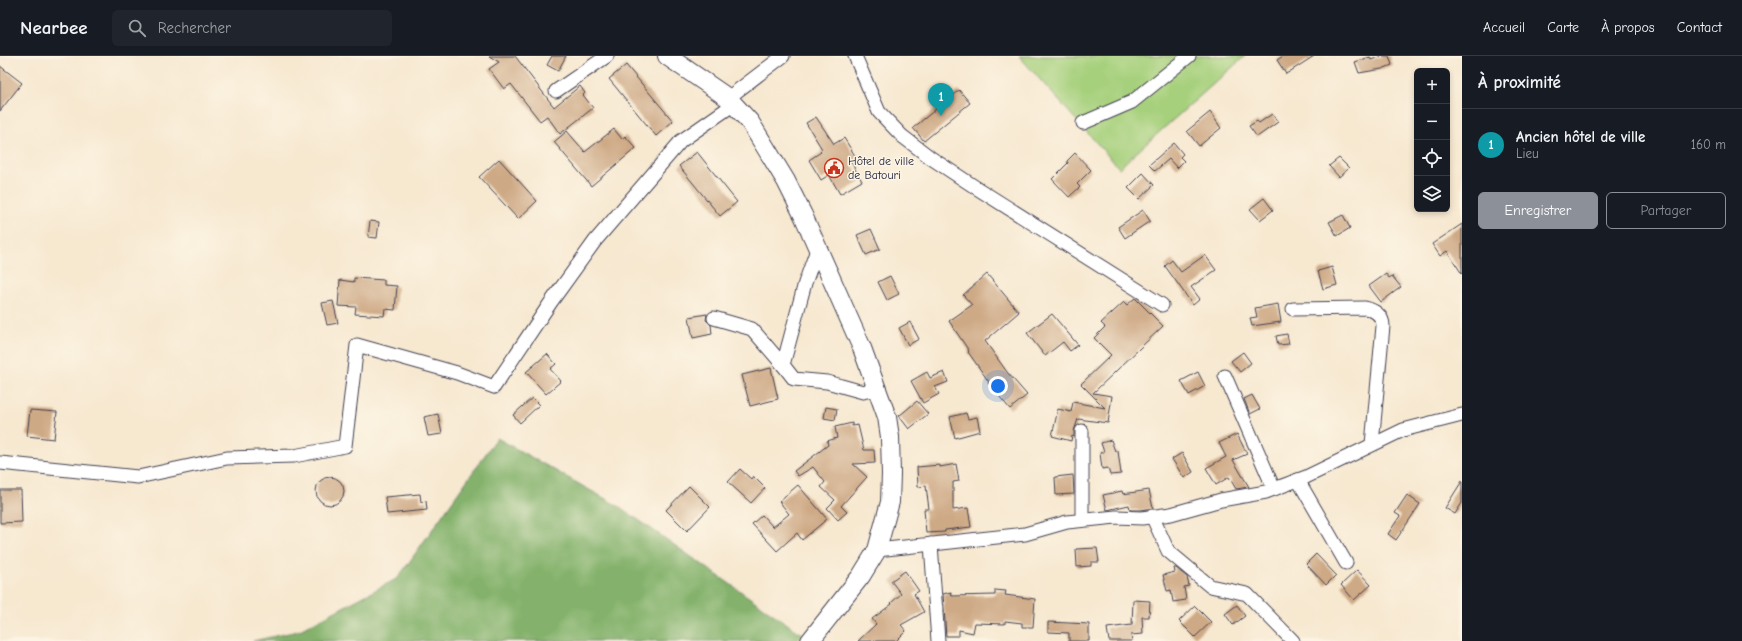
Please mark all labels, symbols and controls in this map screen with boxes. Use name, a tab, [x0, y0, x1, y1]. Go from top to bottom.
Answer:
search box	[112, 10, 392, 46]
text: Nearbee	[20, 17, 88, 39]
icon: search	[126, 17, 148, 39]
text: Rechercher	[158, 19, 231, 37]
text: Accueil	[1483, 19, 1525, 36]
text: Carte	[1547, 19, 1579, 36]
text: À propos	[1601, 19, 1655, 36]
text: Contact	[1677, 19, 1722, 36]
map controls	[1414, 68, 1450, 212]
button: +	[1414, 68, 1450, 104]
text: À proximité	[1478, 73, 1561, 92]
pin: 1	[928, 83, 954, 116]
button: −	[1414, 104, 1450, 140]
text: Ancien hôtel de ville	[1516, 128, 1645, 146]
text: 1	[1488, 137, 1494, 152]
text: 160 m	[1691, 137, 1726, 152]
button: locate	[1414, 140, 1450, 176]
text: Lieu	[1516, 146, 1539, 161]
place label: Hôtel de ville de Batouri	[848, 154, 914, 182]
public building icon: Hôtel de ville de Batouri	[823, 157, 845, 179]
button: layers	[1414, 176, 1450, 212]
button: Enregistrer	[1478, 192, 1598, 229]
button: Partager	[1606, 192, 1726, 229]
your location	[988, 376, 1008, 396]

